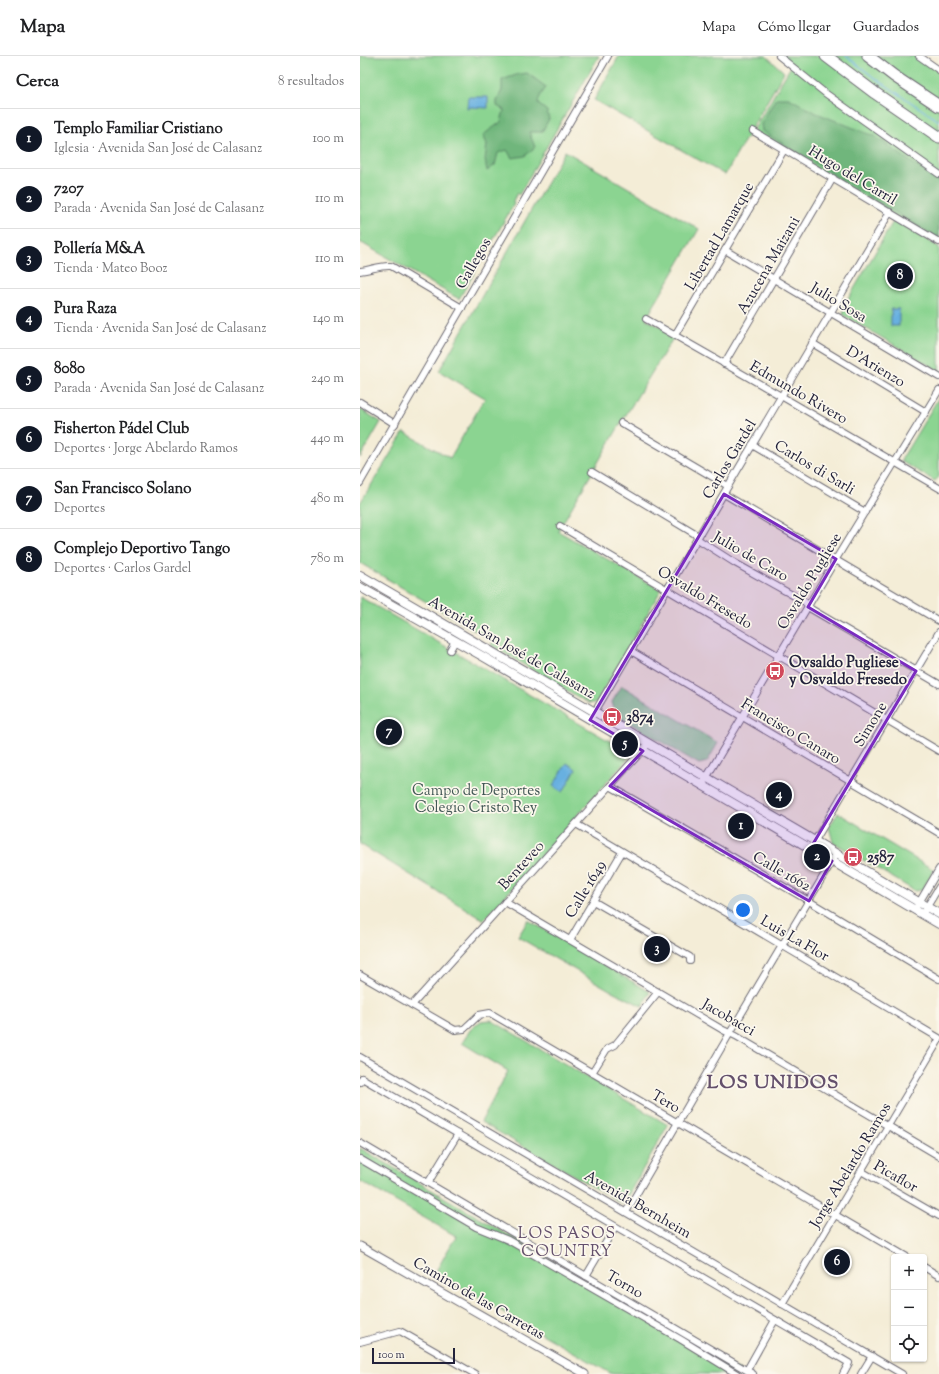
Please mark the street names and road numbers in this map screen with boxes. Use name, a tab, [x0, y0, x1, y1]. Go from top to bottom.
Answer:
street label: Hugo del Carril	[804, 142, 901, 211]
street label: Libertad Lamarque	[681, 179, 760, 295]
street label: Azucena Maizani	[733, 213, 806, 319]
street label: Gallegos	[451, 234, 497, 293]
street label: Julio Sosa	[805, 278, 871, 328]
street label: D'Arienzo	[842, 341, 909, 393]
street label: Edmundo Rivero	[745, 357, 851, 430]
street label: Carlos Gardel	[698, 416, 762, 504]
street label: Carlos di Sarli	[770, 436, 859, 501]
street label: Julio de Caro	[708, 527, 792, 587]
street label: Osvaldo Pugliese	[773, 529, 848, 634]
street label: Osvaldo Fresedo	[653, 562, 756, 635]
street label: Avenida San José de Calasanz	[424, 592, 599, 705]
street label: Francisco Canaro	[737, 694, 844, 770]
street label: Simone	[850, 698, 893, 751]
street label: Benteveo	[494, 837, 550, 895]
street label: Calle 1662	[748, 847, 814, 897]
street label: Calle 1649	[561, 857, 612, 923]
street label: Luis La Flor	[756, 911, 833, 968]
street label: Jacobacci	[697, 994, 759, 1042]
street label: Tero	[647, 1086, 684, 1119]
street label: Jorge Abelardo Ramos	[805, 1099, 897, 1233]
street label: Picaflor	[869, 1156, 922, 1199]
street label: Avenida Bernheim	[580, 1166, 695, 1245]
street label: Camino de las Carretas	[408, 1253, 548, 1346]
street label: Torno	[602, 1266, 647, 1304]

